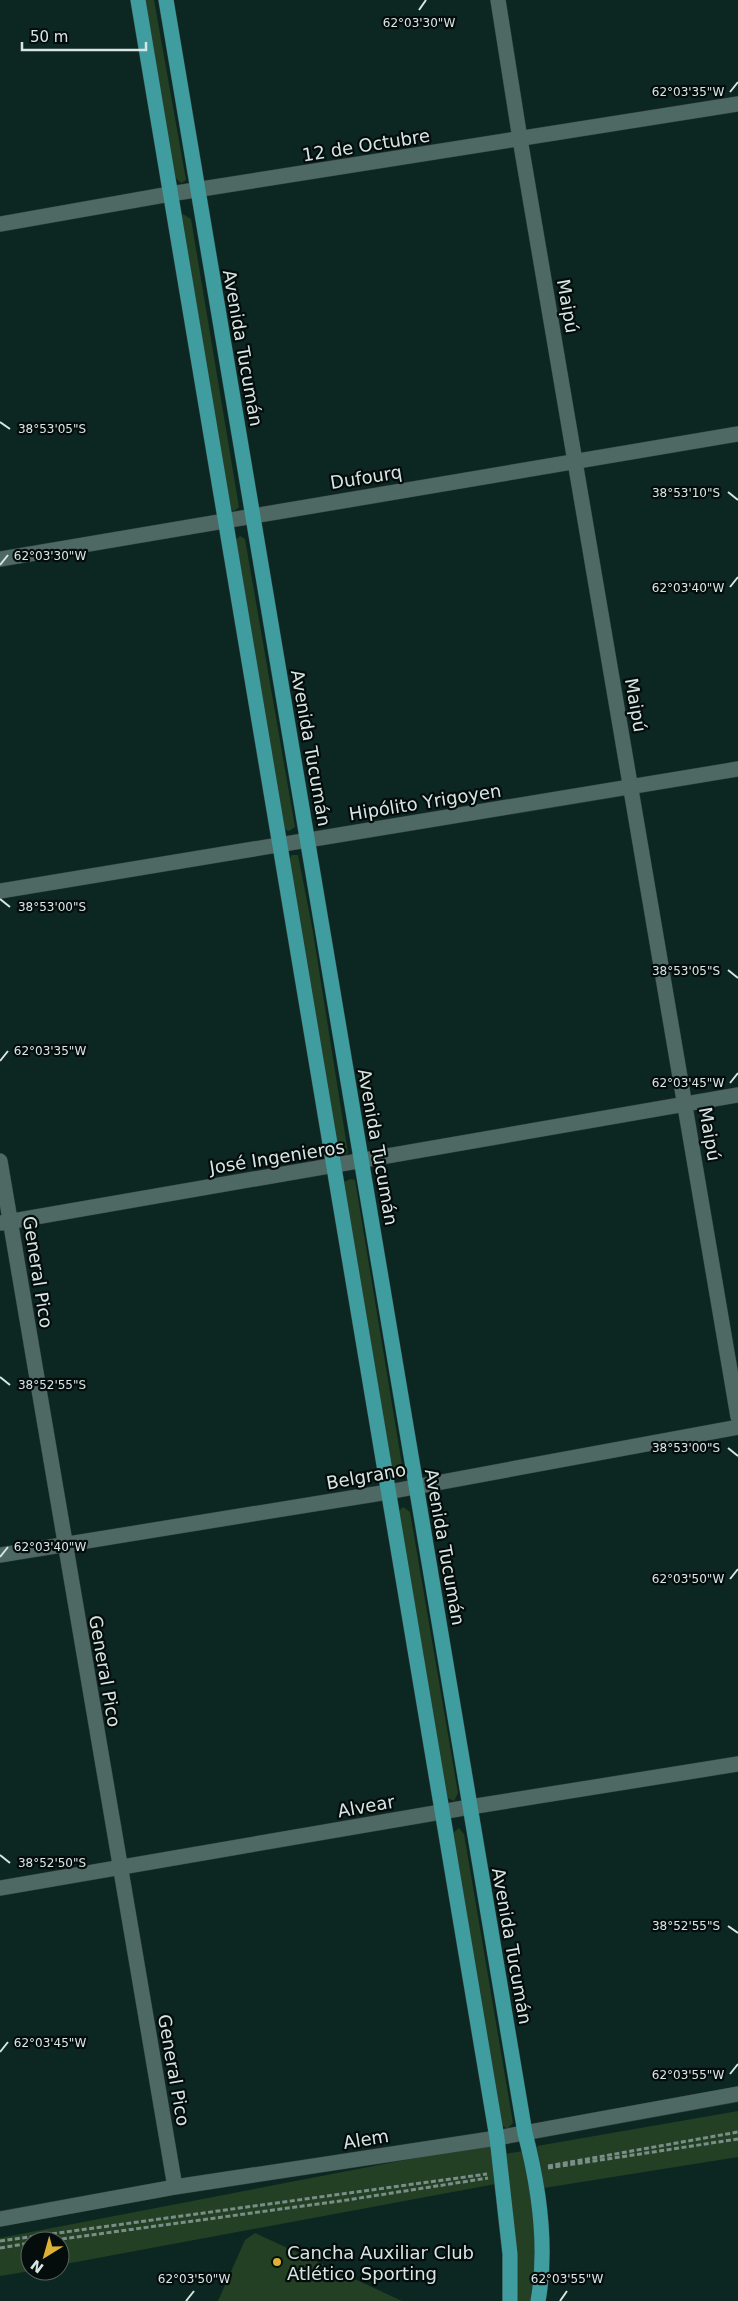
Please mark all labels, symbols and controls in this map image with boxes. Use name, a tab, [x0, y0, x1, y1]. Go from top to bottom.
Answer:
text: 62°03'30"W	[383, 16, 455, 30]
scale bar	[22, 20, 146, 52]
text: 50 m	[30, 28, 68, 46]
text: 62°03'35"W	[652, 85, 724, 99]
street label: 12 de Octubre	[301, 125, 431, 165]
street label: Avenida Tucumán	[219, 268, 267, 428]
street label: Maipú	[553, 277, 583, 335]
text: 38°53'05"S	[18, 422, 86, 436]
street label: Dufourq	[329, 461, 403, 493]
text: 38°53'10"S	[652, 486, 720, 500]
text: 62°03'30"W	[14, 549, 86, 563]
text: 62°03'40"W	[652, 581, 724, 595]
street label: Avenida Tucumán	[287, 668, 335, 828]
street label: Maipú	[621, 676, 651, 734]
street label: Hipólito Yrigoyen	[347, 780, 503, 824]
text: 38°53'00"S	[18, 900, 86, 914]
text: 38°53'05"S	[652, 964, 720, 978]
text: 62°03'35"W	[14, 1044, 86, 1058]
street label: Avenida Tucumán	[354, 1067, 402, 1227]
text: 62°03'45"W	[652, 1076, 724, 1090]
street label: Maipú	[695, 1105, 725, 1163]
street label: José Ingenieros	[207, 1136, 346, 1178]
street label: General Pico	[19, 1215, 57, 1329]
text: 38°52'55"S	[18, 1378, 86, 1392]
text: 38°53'00"S	[652, 1441, 720, 1455]
street label: Belgrano	[324, 1459, 408, 1493]
street label: Avenida Tucumán	[421, 1467, 469, 1627]
text: 62°03'40"W	[14, 1540, 86, 1554]
text: 62°03'50"W	[652, 1572, 724, 1586]
street label: General Pico	[85, 1614, 125, 1728]
street label: Alvear	[336, 1791, 397, 1821]
text: 38°52'50"S	[18, 1856, 86, 1870]
street label: Avenida Tucumán	[488, 1866, 536, 2026]
text: 38°52'55"S	[652, 1919, 720, 1933]
street label: General Pico	[154, 2013, 194, 2127]
text: 62°03'45"W	[14, 2036, 86, 2050]
text: 62°03'55"W	[652, 2068, 724, 2082]
street label: Alem	[342, 2125, 390, 2153]
north arrow	[20, 2231, 70, 2281]
place label: Cancha Auxiliar Club Atlético Sporting	[287, 2242, 474, 2284]
text: N	[28, 2256, 47, 2276]
marker: Cancha Auxiliar Club Atlético Sporting	[271, 2256, 283, 2268]
text: 62°03'50"W	[158, 2272, 230, 2286]
text: 62°03'55"W	[531, 2272, 603, 2286]

